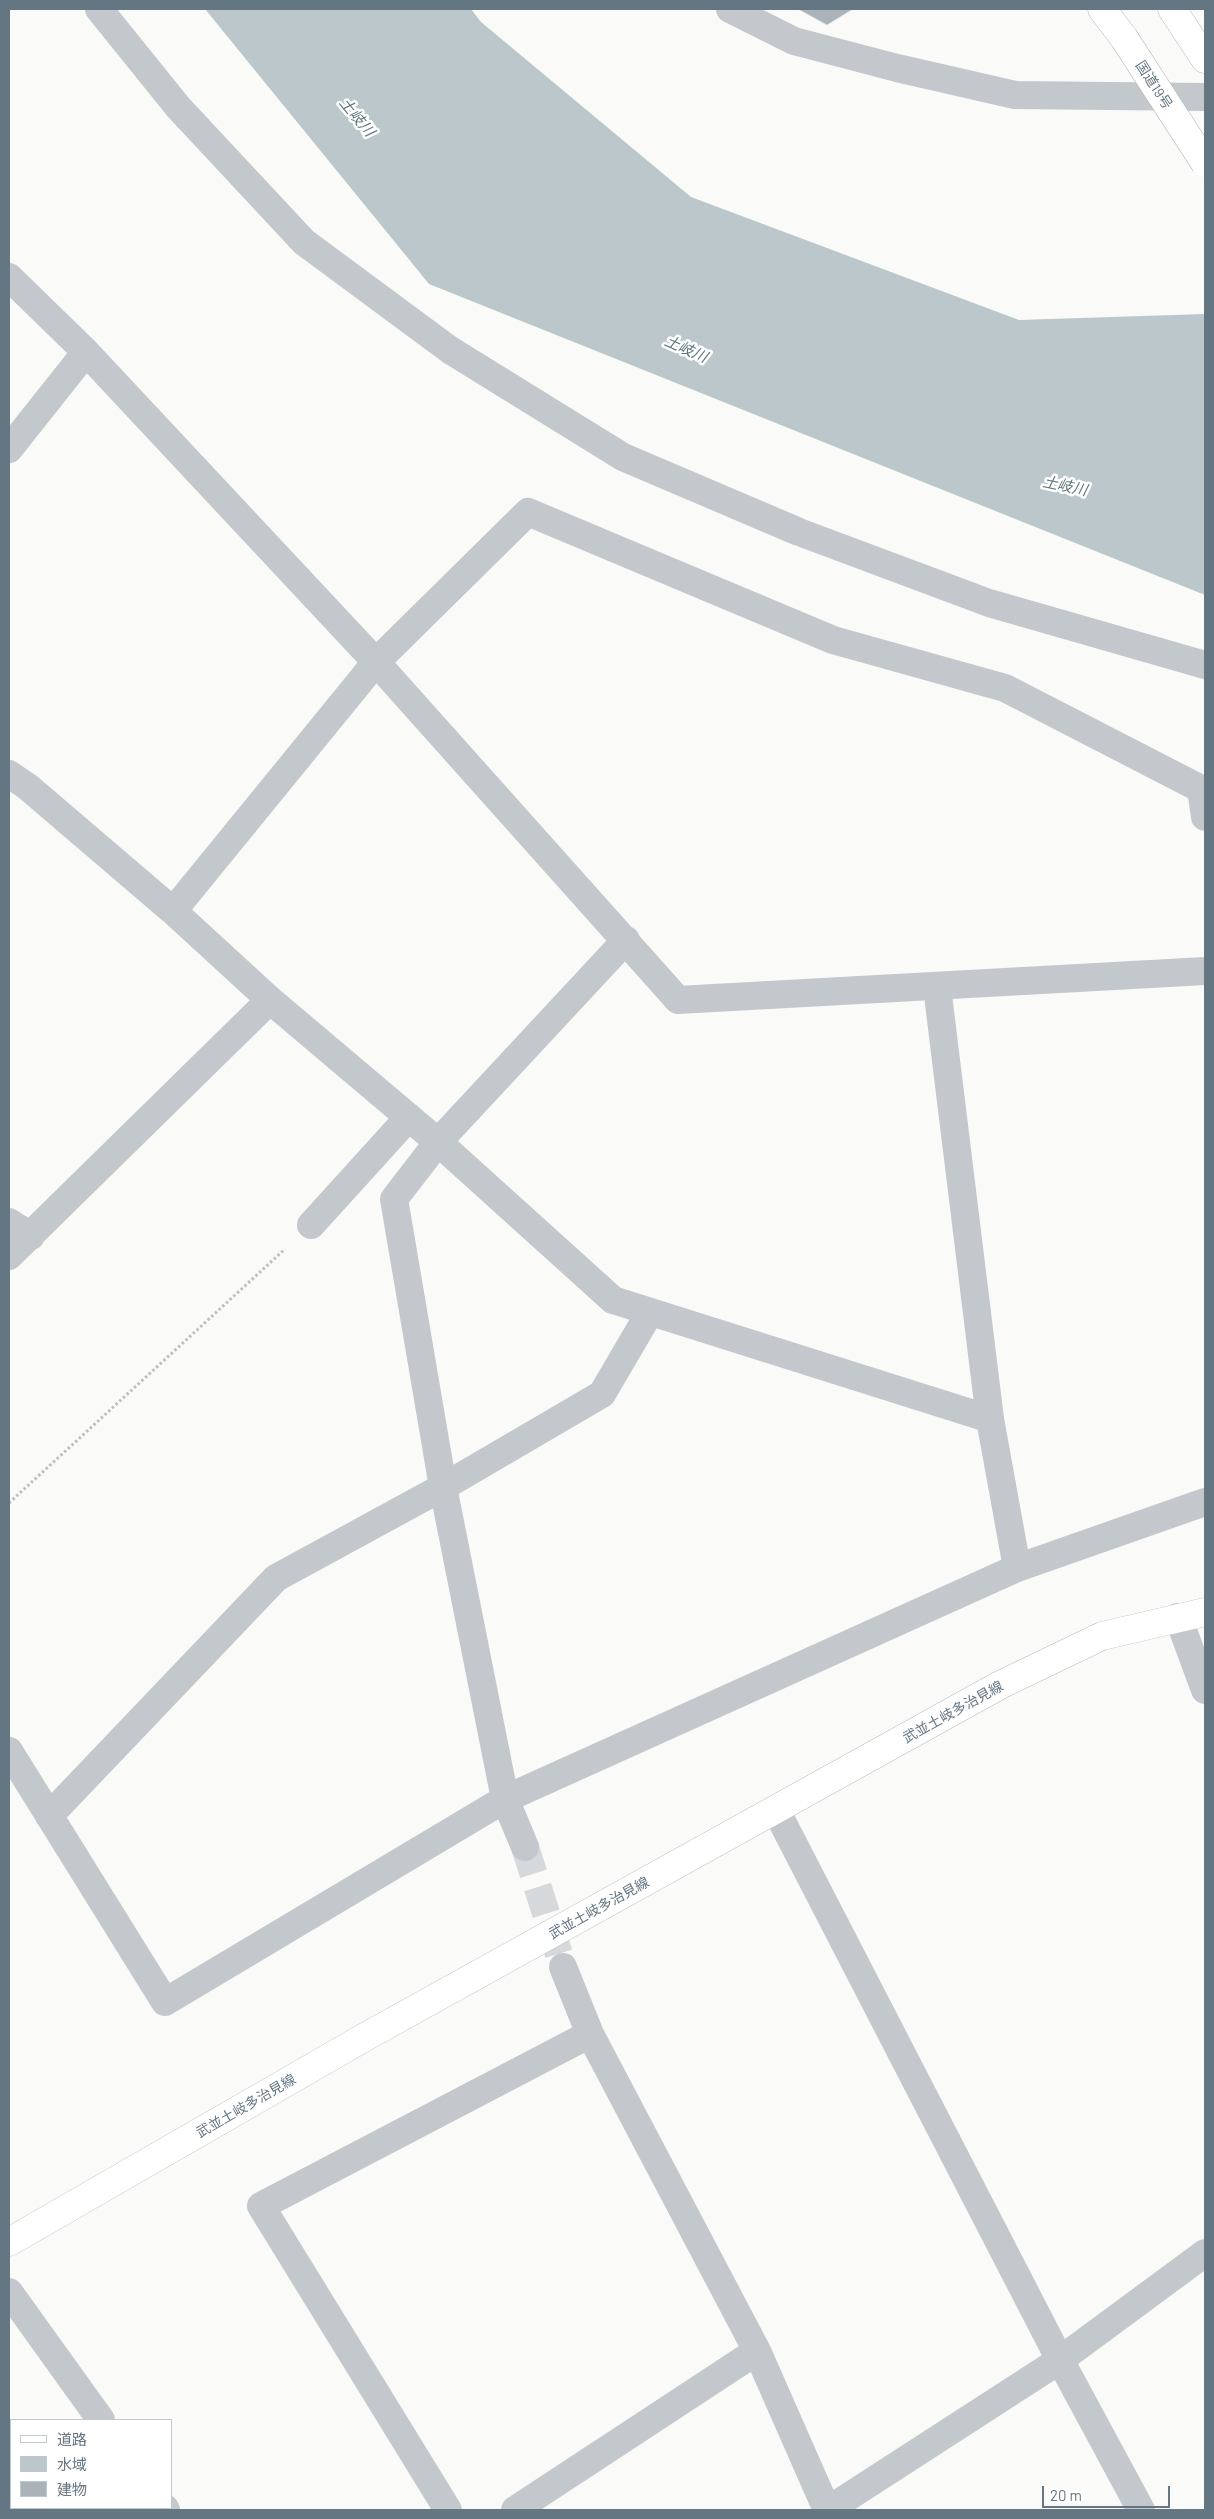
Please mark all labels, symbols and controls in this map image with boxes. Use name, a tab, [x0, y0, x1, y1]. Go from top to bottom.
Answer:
street label: 国道19号	[1132, 58, 1176, 112]
water label: 土岐川	[336, 94, 378, 140]
water label: 土岐川	[662, 332, 710, 366]
water label: 土岐川	[1041, 473, 1089, 499]
street label: 武並土岐多治見線	[900, 1678, 1006, 1746]
street label: 武並土岐多治見線	[546, 1874, 652, 1942]
street label: 武並土岐多治見線	[193, 2071, 299, 2141]
legend	[10, 2419, 172, 2509]
text: 道路	[57, 2430, 87, 2448]
text: 水域	[57, 2455, 87, 2473]
scale bar	[1044, 2476, 1172, 2508]
text: 建物	[57, 2480, 87, 2498]
text: 20 m	[1050, 2486, 1082, 2504]

